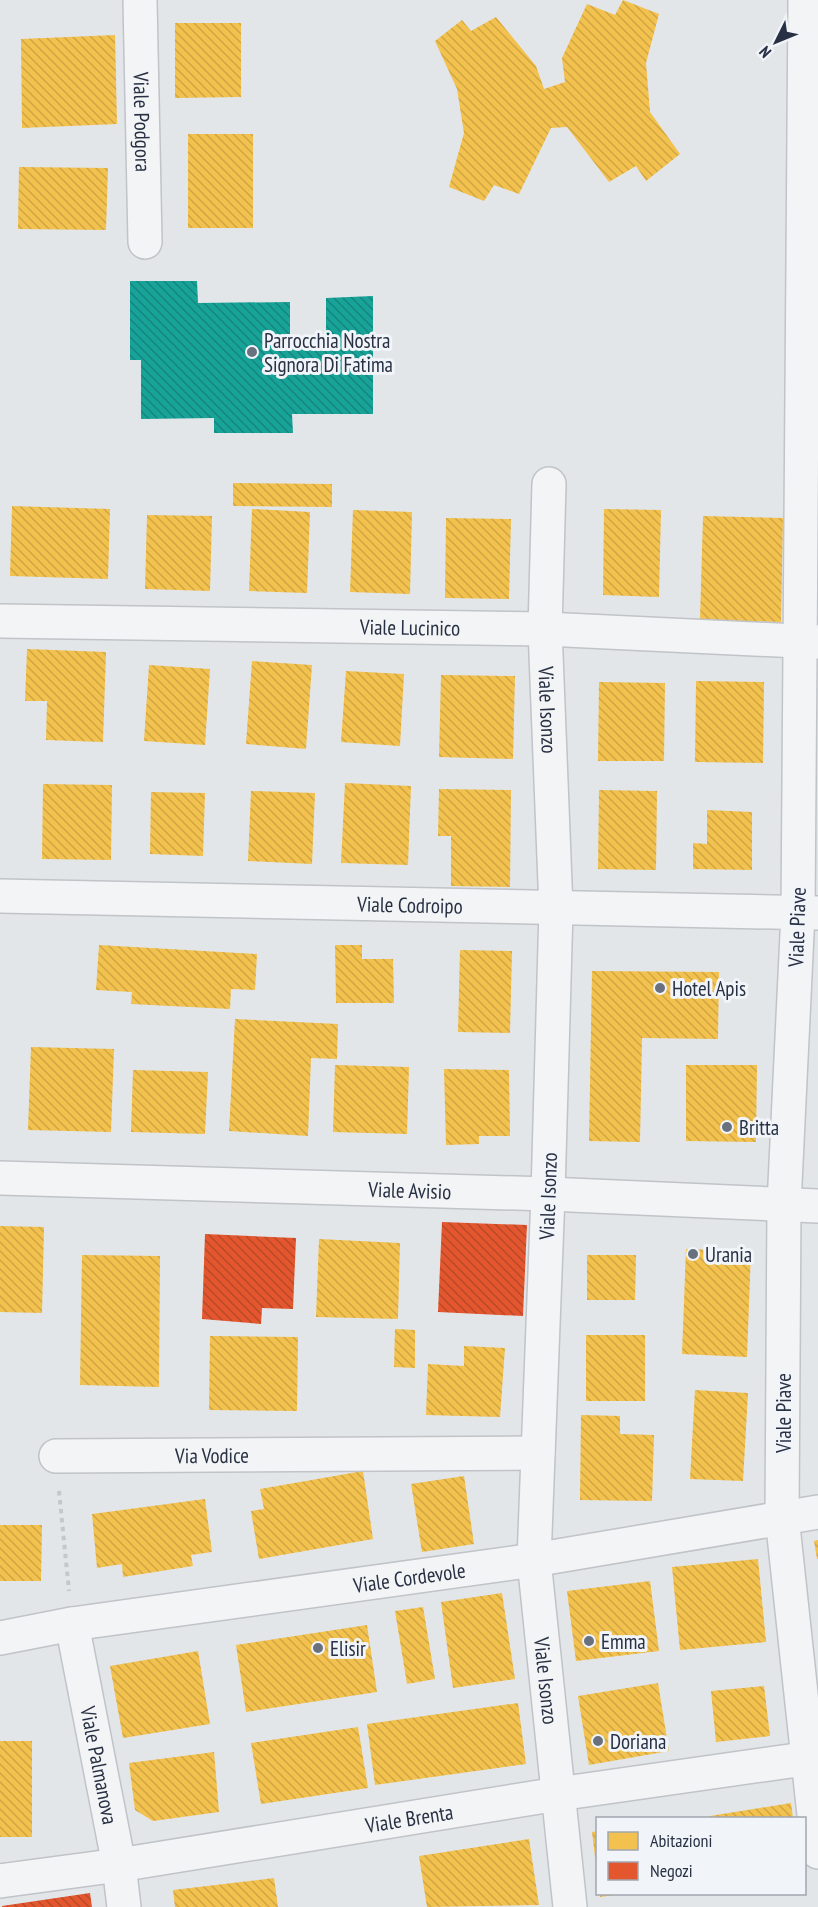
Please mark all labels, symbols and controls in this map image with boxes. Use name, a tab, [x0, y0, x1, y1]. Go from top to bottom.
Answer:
north arrow	[746, 12, 806, 72]
text: N	[755, 42, 775, 62]
street label: Viale Podgora	[128, 71, 157, 172]
place label: Parrocchia Nostra Signora Di Fatima	[264, 327, 393, 378]
marker: Parrocchia Nostra Signora Di Fatima	[245, 345, 259, 359]
street label: Viale Lucinico	[359, 613, 460, 641]
street label: Viale Isonzo	[533, 665, 563, 754]
street label: Viale Piave	[782, 887, 812, 968]
street label: Viale Codroipo	[356, 890, 463, 919]
place label: Hotel Apis	[672, 975, 746, 1002]
marker: Hotel Apis	[653, 981, 667, 995]
place label: Britta	[739, 1114, 779, 1141]
marker: Britta	[720, 1120, 734, 1134]
street label: Viale Isonzo	[533, 1152, 563, 1241]
street label: Viale Avisio	[367, 1175, 452, 1205]
place label: Urania	[705, 1241, 752, 1268]
marker: Urania	[686, 1247, 700, 1261]
street label: Viale Piave	[770, 1373, 797, 1454]
street label: Via Vodice	[174, 1441, 249, 1469]
street label: Viale Cordevole	[351, 1556, 467, 1599]
place label: Emma	[601, 1628, 646, 1655]
marker: Emma	[582, 1634, 596, 1648]
place label: Elisir	[330, 1635, 366, 1662]
street label: Viale Isonzo	[528, 1635, 564, 1726]
marker: Elisir	[311, 1641, 325, 1655]
street label: Viale Palmanova	[75, 1703, 124, 1827]
place label: Doriana	[610, 1728, 666, 1755]
marker: Doriana	[591, 1734, 605, 1748]
street label: Viale Brenta	[362, 1798, 455, 1839]
legend	[596, 1817, 806, 1895]
text: Abitazioni	[650, 1829, 712, 1852]
text: Negozi	[650, 1859, 693, 1882]

